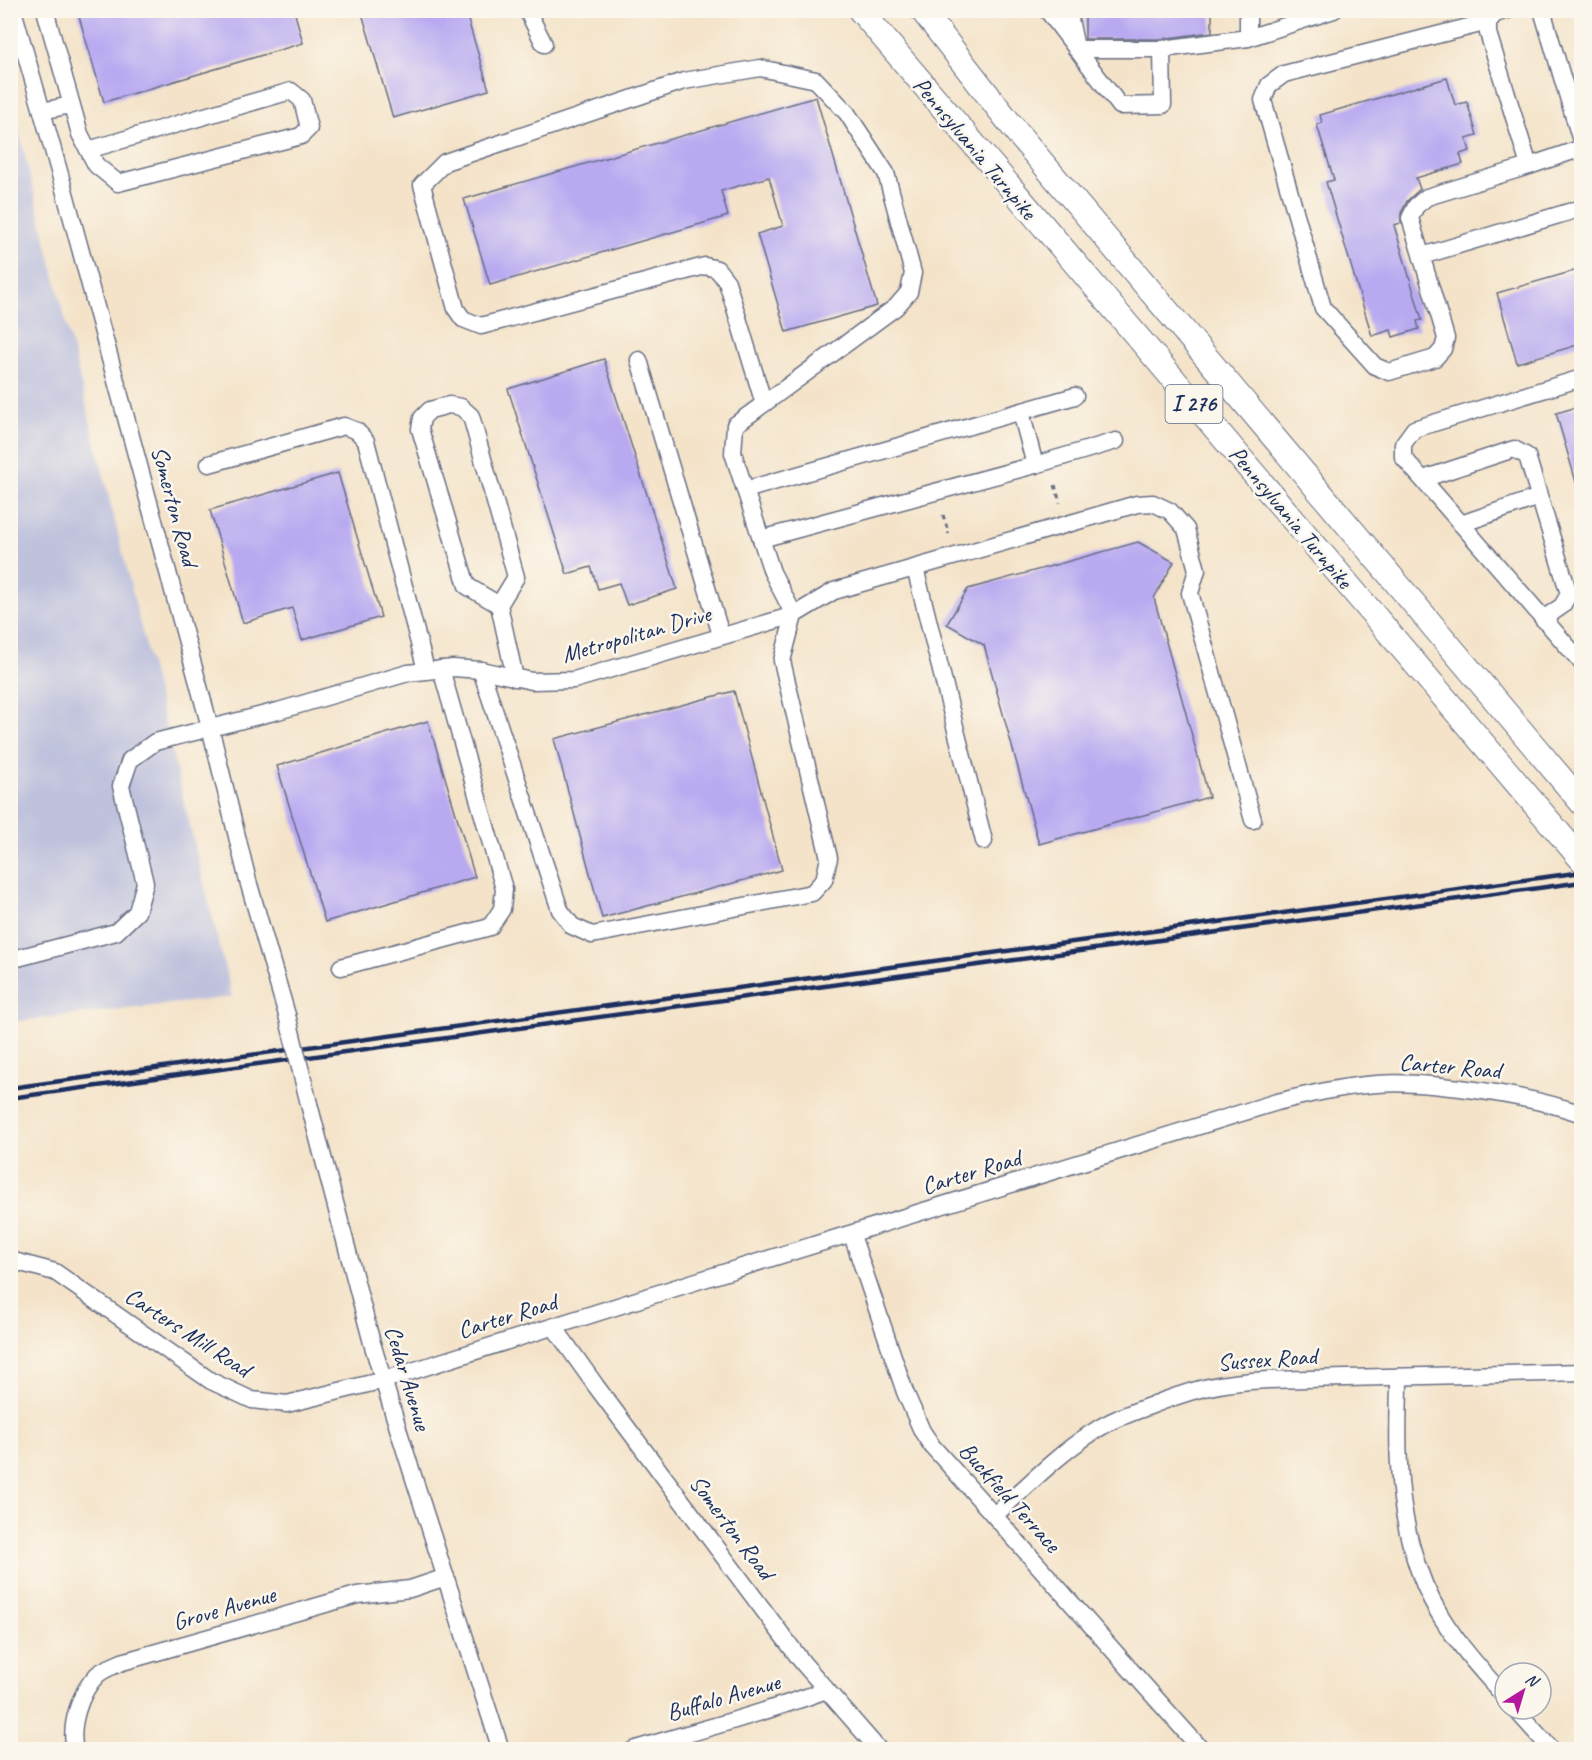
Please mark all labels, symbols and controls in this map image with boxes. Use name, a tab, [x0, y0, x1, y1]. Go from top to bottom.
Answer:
street label: Pennsylvania Turnpike	[907, 71, 1045, 227]
road number: I 276	[1166, 385, 1222, 423]
street label: Pennsylvania Turnpike	[1223, 440, 1361, 596]
street label: Somerton Road	[145, 443, 206, 573]
street label: Metropolitan Drive	[558, 598, 716, 670]
street label: Carter Road	[1398, 1047, 1506, 1086]
street label: Carter Road	[918, 1142, 1027, 1201]
street label: Carters Mill Road	[119, 1280, 260, 1386]
street label: Carter Road	[454, 1286, 563, 1345]
street label: Cedar Avenue	[378, 1322, 439, 1436]
street label: Sussex Road	[1216, 1340, 1321, 1377]
street label: Buckfield Terrace	[953, 1436, 1069, 1560]
street label: Somerton Road	[683, 1469, 783, 1588]
street label: Grove Avenue	[169, 1578, 281, 1637]
north arrow	[1493, 1661, 1553, 1721]
street label: Buffalo Avenue	[663, 1666, 785, 1727]
text: N	[1521, 1669, 1544, 1693]

